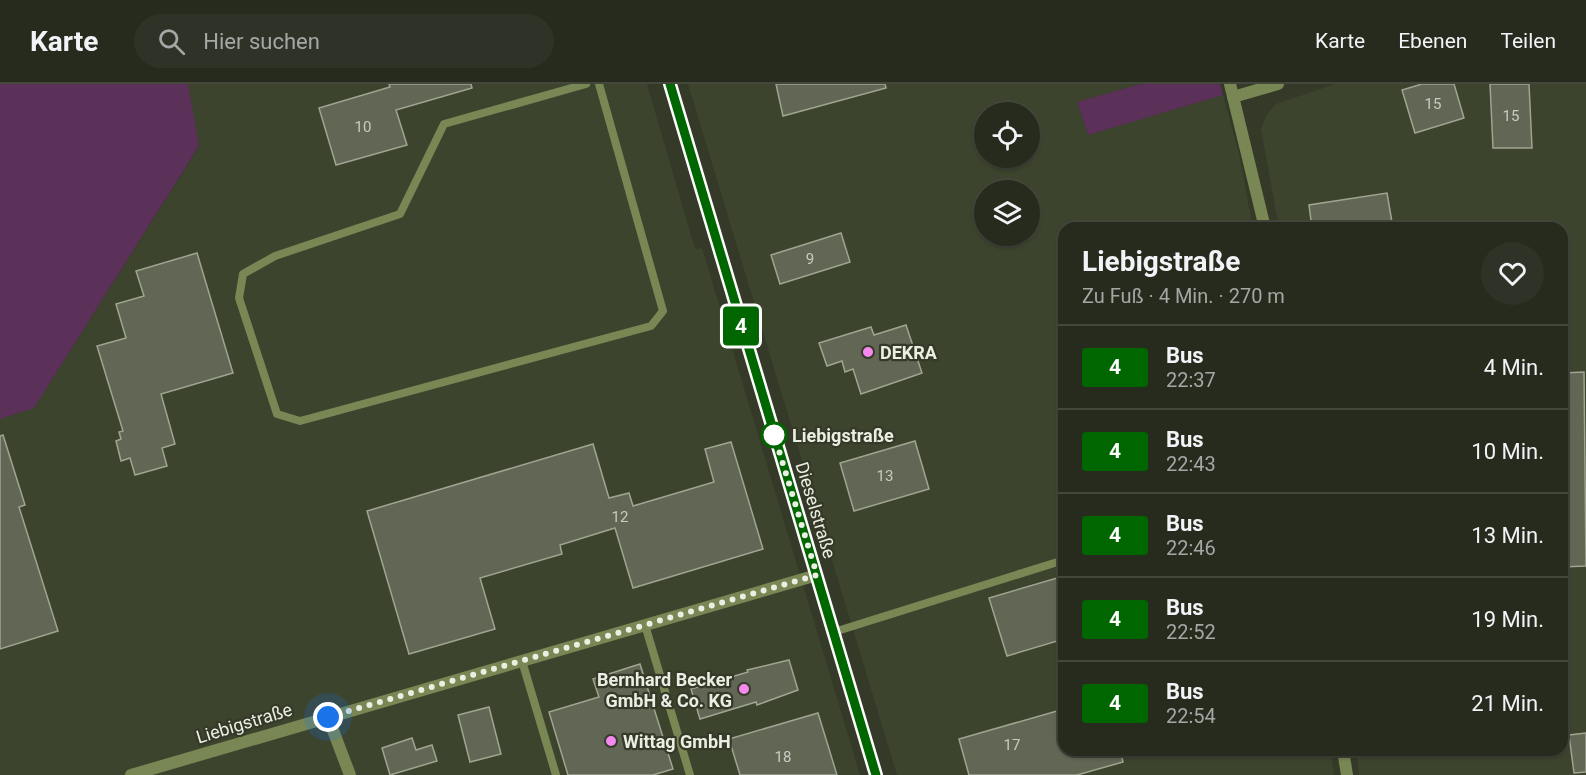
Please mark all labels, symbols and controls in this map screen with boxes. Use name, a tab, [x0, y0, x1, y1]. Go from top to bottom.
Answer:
search box	[134, 14, 554, 68]
text: Karte	[30, 25, 98, 58]
icon: search	[155, 25, 188, 58]
text: Hier suchen	[203, 29, 320, 54]
text: Karte	[1315, 29, 1365, 53]
text: Ebenen	[1398, 29, 1467, 53]
text: Teilen	[1500, 29, 1556, 53]
house number: 15	[1425, 95, 1441, 113]
map controls	[974, 102, 1040, 246]
button: locate	[974, 102, 1040, 168]
house number: 15	[1503, 107, 1519, 125]
house number: 10	[355, 118, 371, 136]
button: layers	[974, 180, 1040, 246]
button: heart	[1481, 242, 1544, 305]
text: Liebigstraße	[1082, 245, 1240, 278]
house number: 9	[806, 250, 814, 268]
text: Zu Fuß · 4 Min. · 270 m	[1082, 284, 1285, 308]
line badge: 4	[722, 306, 760, 346]
text: 4	[735, 314, 747, 338]
place label: DEKRA	[880, 342, 938, 363]
text: Bus	[1166, 343, 1204, 368]
marker: DEKRA	[861, 345, 875, 359]
text: 4	[1109, 355, 1121, 379]
text: 4 Min.	[1484, 355, 1544, 380]
text: 22:37	[1166, 368, 1216, 392]
marker: Liebigstraße	[761, 422, 787, 448]
place label: Liebigstraße	[792, 425, 894, 446]
text: Bus	[1166, 427, 1204, 452]
text: 4	[1109, 439, 1121, 463]
text: 10 Min.	[1471, 439, 1544, 464]
text: 22:43	[1166, 452, 1216, 476]
street label: Dieselstraße	[791, 459, 841, 561]
house number: 13	[877, 467, 893, 485]
house number: 12	[612, 508, 628, 526]
text: Bus	[1166, 511, 1204, 536]
text: 4	[1109, 523, 1121, 547]
text: 13 Min.	[1471, 523, 1544, 548]
text: 22:46	[1166, 536, 1216, 560]
text: Bus	[1166, 595, 1204, 620]
text: 4	[1109, 607, 1121, 631]
text: 19 Min.	[1471, 607, 1544, 632]
text: 22:52	[1166, 620, 1216, 644]
place label: Bernhard Becker GmbH & Co. KG	[597, 669, 732, 711]
text: Bus	[1166, 679, 1204, 704]
marker: Bernhard Becker GmbH & Co. KG	[737, 682, 751, 696]
text: 4	[1109, 691, 1121, 715]
text: 21 Min.	[1471, 691, 1544, 716]
street label: Liebigstraße	[194, 698, 294, 748]
your location	[313, 702, 343, 732]
text: 22:54	[1166, 704, 1216, 728]
place label: Wittag GmbH	[623, 731, 731, 752]
marker: Wittag GmbH	[604, 734, 618, 748]
house number: 17	[1004, 736, 1020, 754]
house number: 18	[775, 748, 791, 766]

